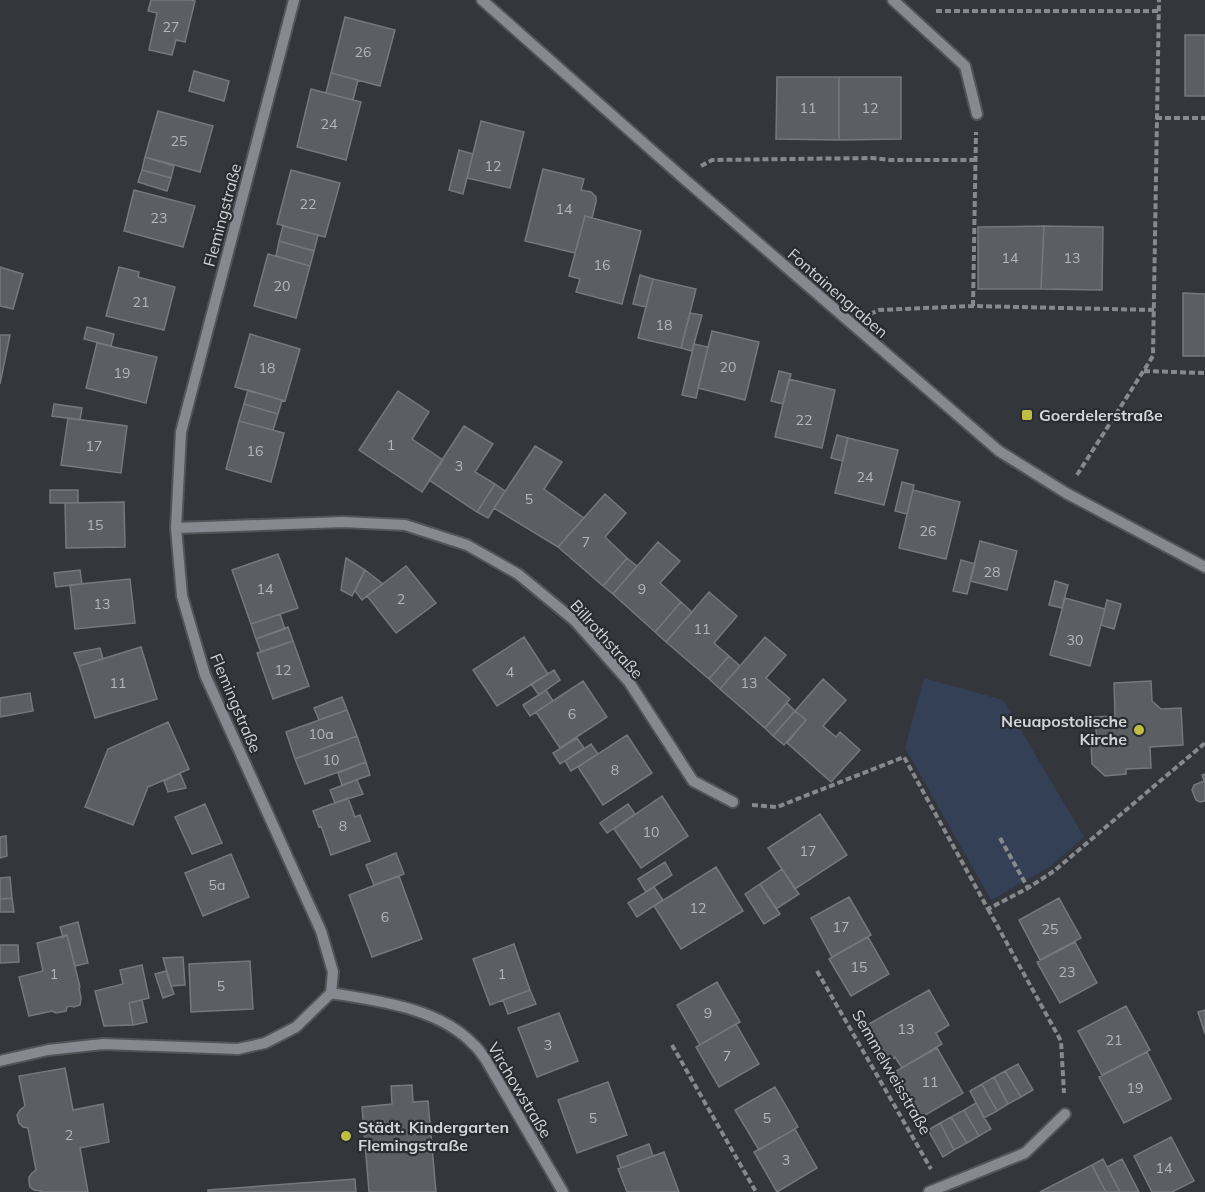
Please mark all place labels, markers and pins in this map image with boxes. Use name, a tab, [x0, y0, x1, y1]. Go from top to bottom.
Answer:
place label: Goerdelerstraße	[1039, 405, 1163, 425]
marker: Goerdelerstraße	[1020, 408, 1034, 422]
place label: Neuapostolische Kirche	[1001, 711, 1127, 749]
marker: Neuapostolische Kirche	[1132, 723, 1146, 737]
place label: Städt. Kindergarten Flemingstraße	[358, 1117, 509, 1155]
marker: Städt. Kindergarten Flemingstraße	[339, 1129, 353, 1143]

